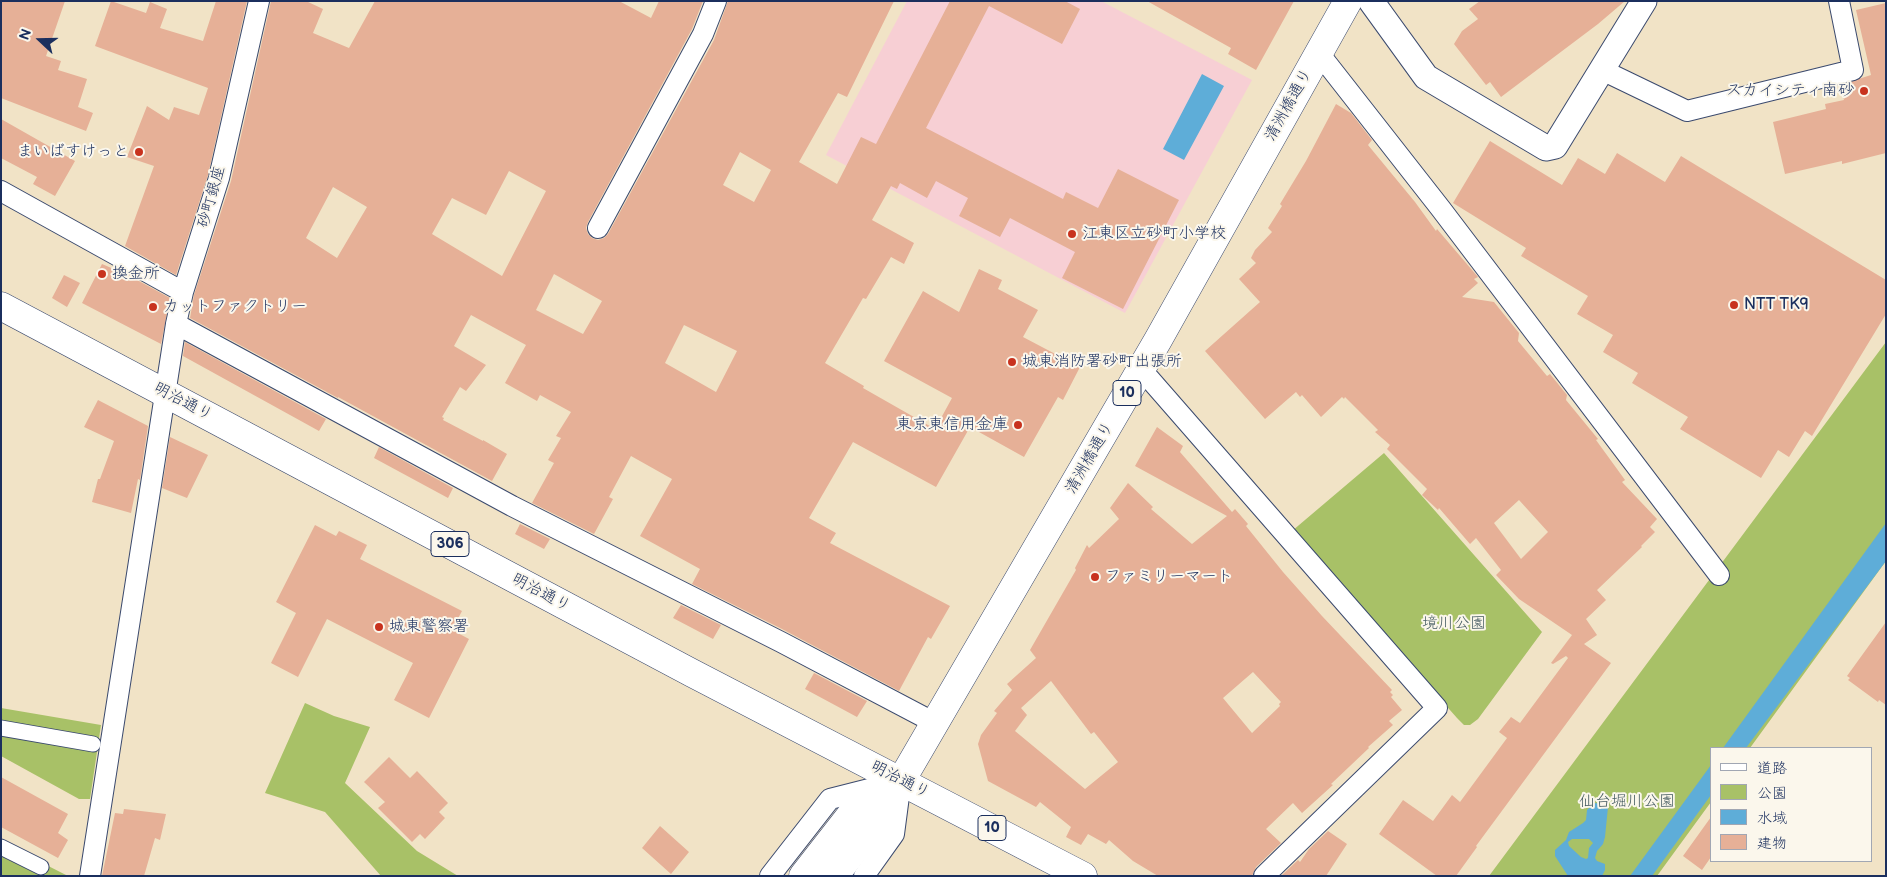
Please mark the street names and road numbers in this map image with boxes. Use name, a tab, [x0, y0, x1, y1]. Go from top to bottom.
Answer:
street label: 清洲橋通り	[1261, 65, 1317, 145]
street label: 砂町銀座	[194, 164, 230, 230]
street label: 明治通り	[150, 379, 216, 425]
road number: 10	[1113, 380, 1141, 406]
street label: 清洲橋通り	[1062, 419, 1118, 497]
road number: 306	[431, 532, 469, 556]
street label: 明治通り	[508, 570, 574, 616]
street label: 明治通り	[867, 757, 933, 803]
road number: 10	[978, 816, 1006, 840]

